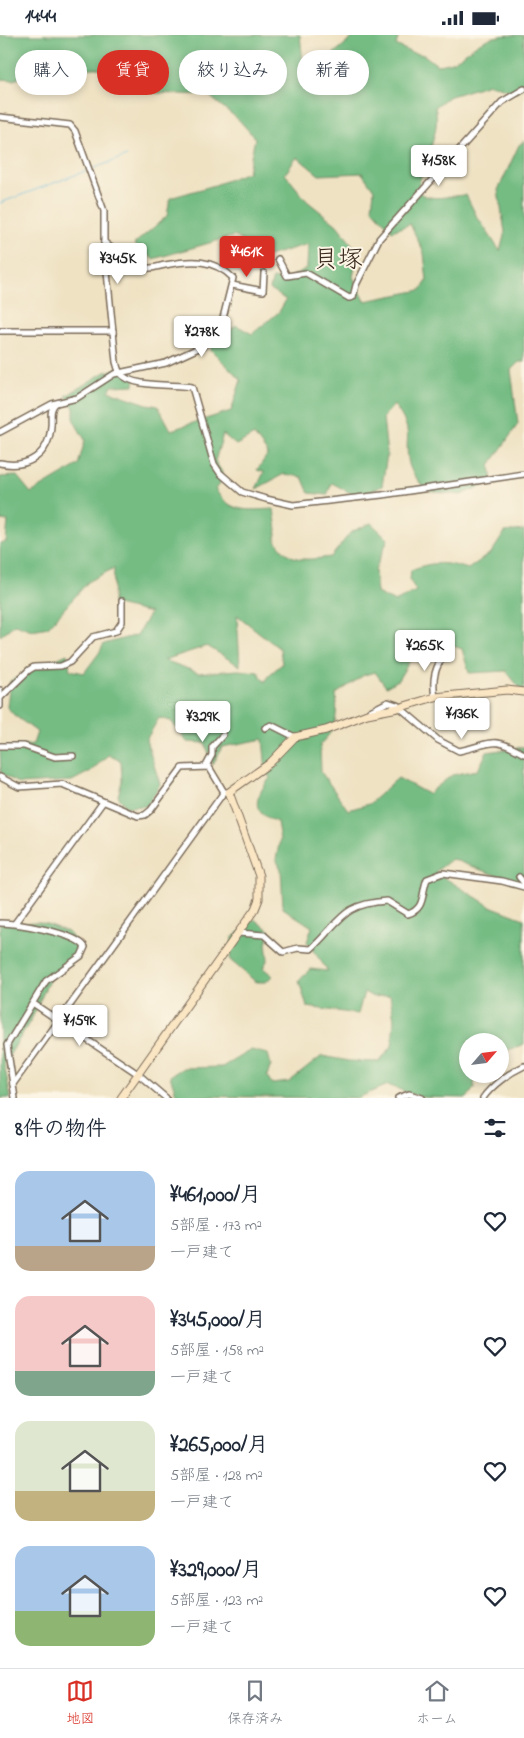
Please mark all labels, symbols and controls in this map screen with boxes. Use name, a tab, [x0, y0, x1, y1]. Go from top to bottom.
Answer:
text: 14:44	[25, 4, 56, 31]
chip: 購入	[15, 50, 87, 95]
chip: 賃貸	[97, 50, 169, 95]
chip: 絞り込み	[179, 50, 287, 95]
chip: 新着	[297, 50, 369, 95]
pin: ¥158K	[404, 145, 474, 187]
text: ¥158K	[422, 149, 456, 173]
pin: ¥461K	[212, 235, 282, 278]
text: ¥461K	[231, 240, 263, 264]
pin: ¥345K	[83, 243, 153, 285]
district label: 貝塚	[313, 243, 363, 279]
text: ¥345K	[100, 247, 136, 271]
pin: ¥278K	[167, 315, 237, 358]
text: ¥278K	[185, 320, 219, 344]
pin: ¥265K	[390, 629, 460, 672]
text: ¥265K	[406, 634, 444, 658]
pin: ¥136K	[427, 697, 497, 740]
pin: ¥329K	[168, 701, 238, 743]
text: ¥136K	[446, 702, 478, 726]
text: ¥329K	[186, 705, 220, 729]
pin: ¥159K	[45, 1005, 115, 1047]
text: ¥159K	[63, 1009, 97, 1033]
north arrow	[459, 1033, 509, 1083]
map controls	[459, 1033, 509, 1083]
icon: filters	[481, 1114, 509, 1142]
text: 8件の物件	[15, 1115, 107, 1145]
text: ¥461,000/月	[170, 1181, 261, 1211]
icon: home	[55, 1191, 115, 1251]
icon: heart	[481, 1207, 509, 1235]
text: 5部屋 · 173 m²	[170, 1214, 262, 1238]
text: 一戸建て	[170, 1241, 234, 1265]
text: ¥345,000/月	[170, 1306, 266, 1336]
icon: home	[55, 1316, 115, 1376]
icon: heart	[481, 1332, 509, 1360]
text: 5部屋 · 158 m²	[170, 1339, 264, 1363]
text: 一戸建て	[170, 1366, 234, 1390]
text: ¥265,000/月	[170, 1431, 268, 1461]
icon: home	[55, 1441, 115, 1501]
icon: heart	[481, 1457, 509, 1485]
text: 5部屋 · 128 m²	[170, 1464, 263, 1488]
text: 一戸建て	[170, 1491, 234, 1515]
text: ¥329,000/月	[170, 1556, 262, 1586]
icon: home	[55, 1566, 115, 1626]
icon: heart	[481, 1582, 509, 1610]
text: 5部屋 · 123 m²	[170, 1589, 263, 1613]
text: 一戸建て	[170, 1616, 234, 1640]
tab: 地図	[66, 1677, 94, 1730]
tab: 保存済み	[227, 1677, 283, 1730]
tab: ホーム	[416, 1677, 458, 1730]

